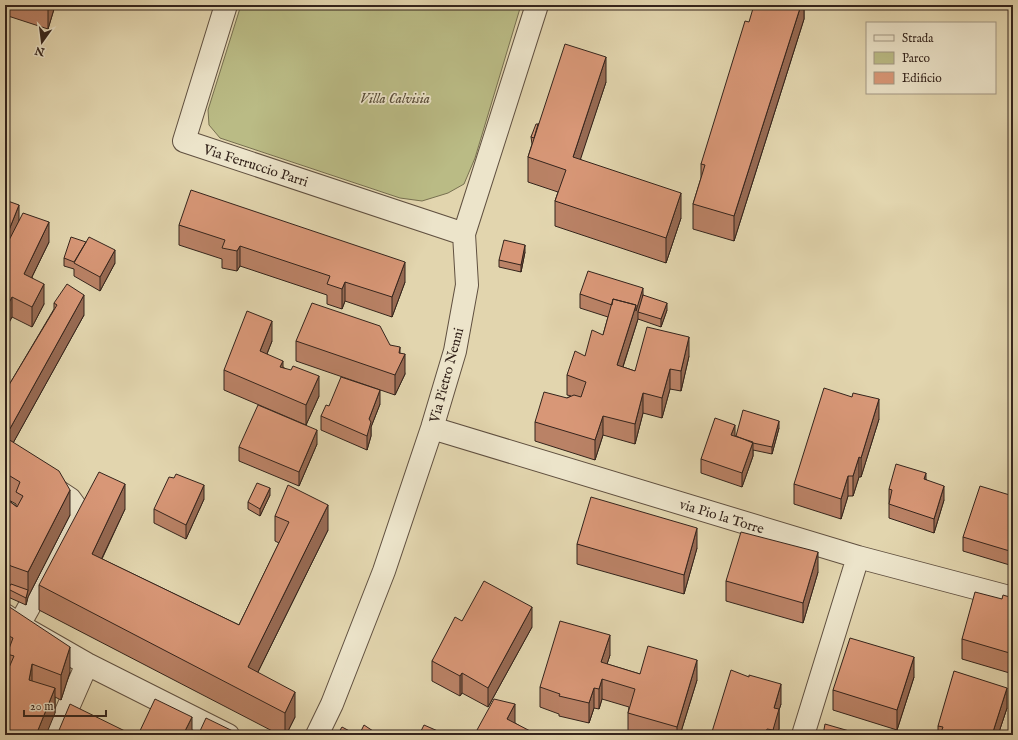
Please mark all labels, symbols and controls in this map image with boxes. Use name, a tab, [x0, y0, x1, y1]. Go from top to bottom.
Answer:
north arrow	[22, 22, 62, 62]
legend	[866, 22, 996, 94]
text: Strada	[902, 31, 934, 46]
text: N	[33, 43, 47, 59]
text: Parco	[902, 51, 931, 66]
text: Edificio	[902, 71, 942, 86]
park label: Villa Calvisia	[360, 90, 430, 108]
street label: Via Ferruccio Parri	[200, 140, 311, 191]
street label: Via Pietro Nenni	[425, 326, 468, 426]
street label: via Pio la Torre	[677, 496, 767, 539]
scale bar	[24, 692, 106, 718]
text: 20 m	[30, 699, 53, 714]

